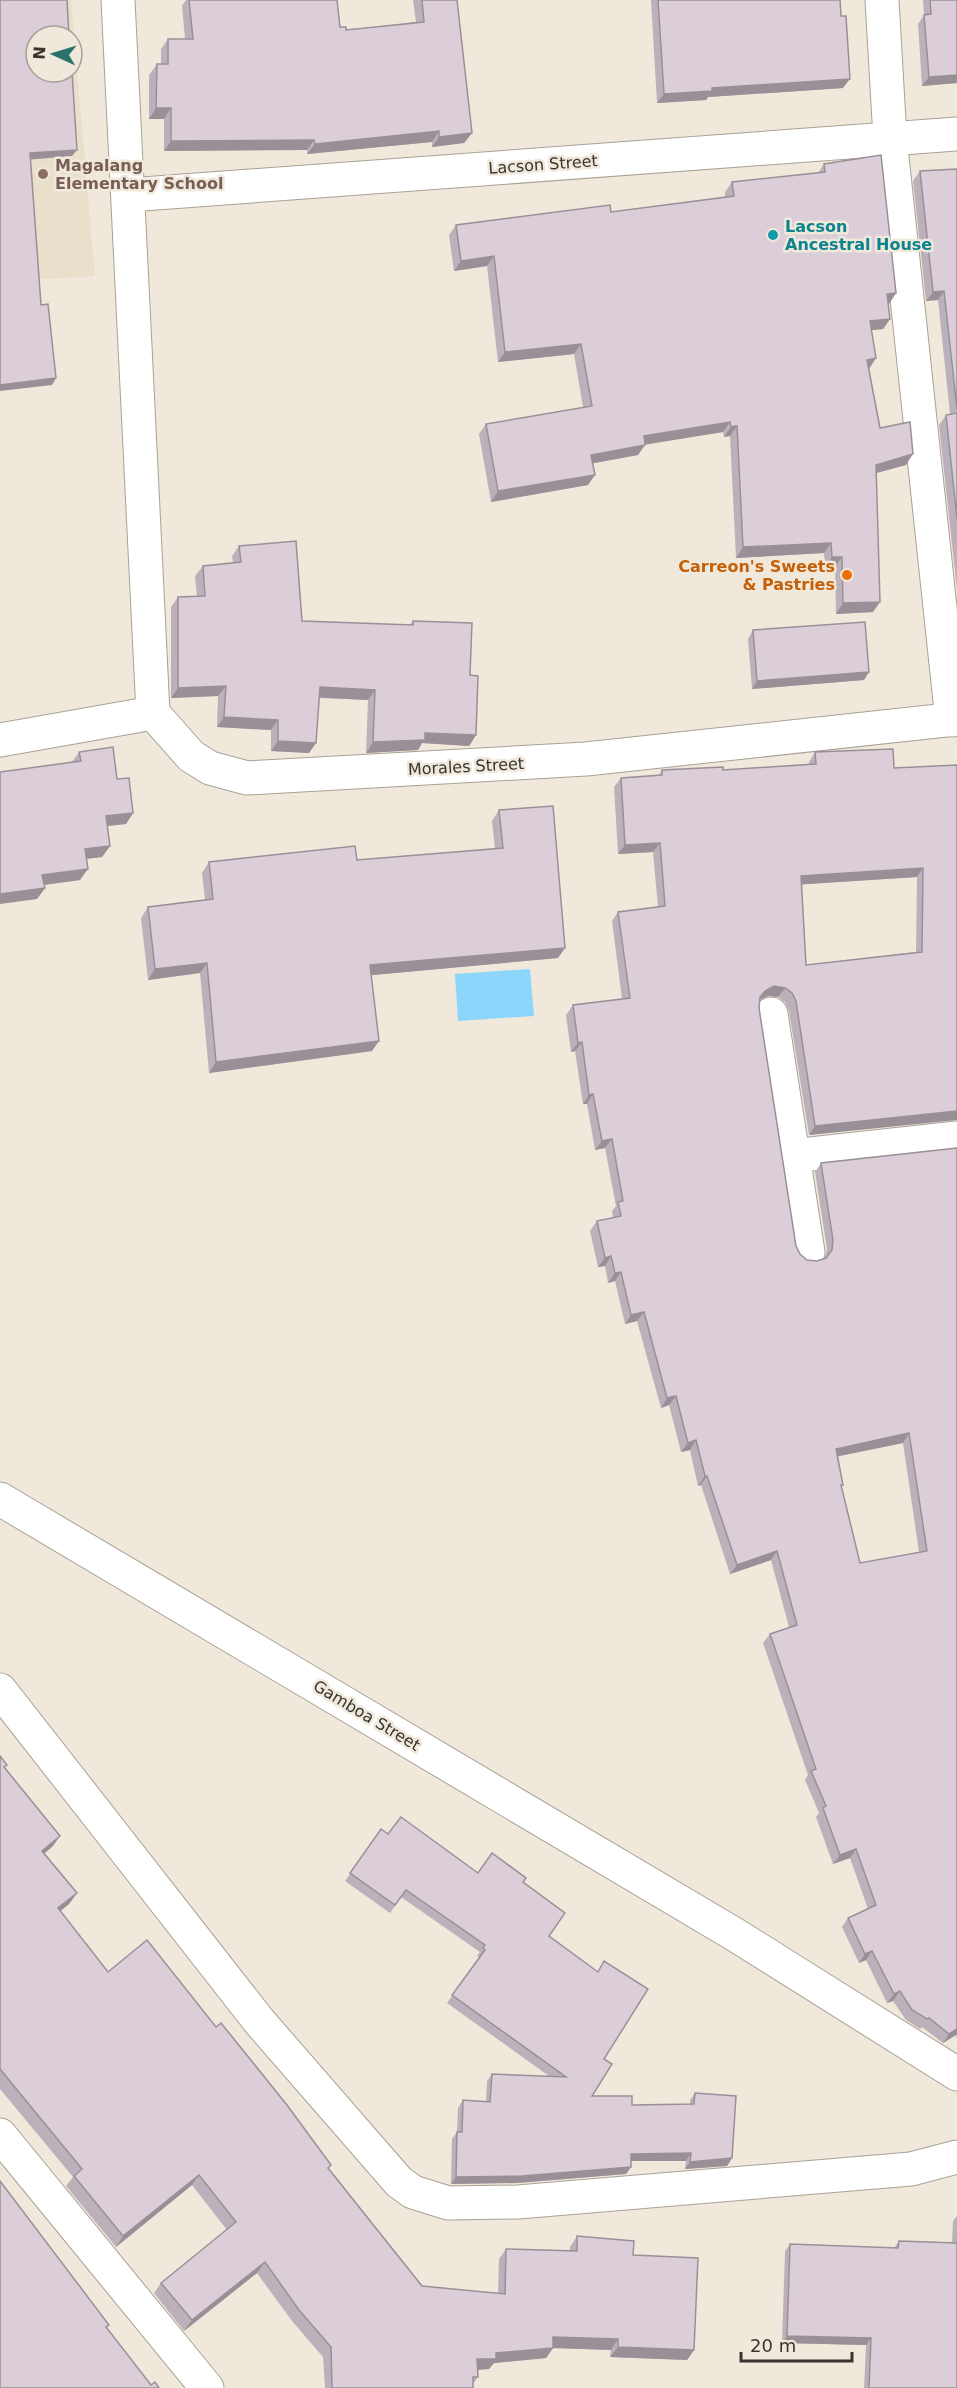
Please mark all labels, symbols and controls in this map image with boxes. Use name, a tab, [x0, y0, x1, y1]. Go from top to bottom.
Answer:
north arrow	[24, 24, 84, 84]
text: N	[30, 46, 49, 60]
street label: Lacson Street	[488, 151, 598, 178]
place label: Magalang Elementary School	[55, 156, 223, 193]
marker: Magalang Elementary School	[36, 167, 50, 181]
place label: Lacson Ancestral House	[785, 217, 932, 254]
marker: Lacson Ancestral House	[766, 228, 780, 242]
place label: Carreon's Sweets & Pastries	[678, 557, 835, 594]
marker: Carreon's Sweets & Pastries	[840, 568, 854, 582]
street label: Morales Street	[407, 754, 525, 779]
street label: Gamboa Street	[310, 1676, 424, 1755]
scale bar	[741, 2325, 852, 2363]
text: 20 m	[750, 2335, 796, 2356]

